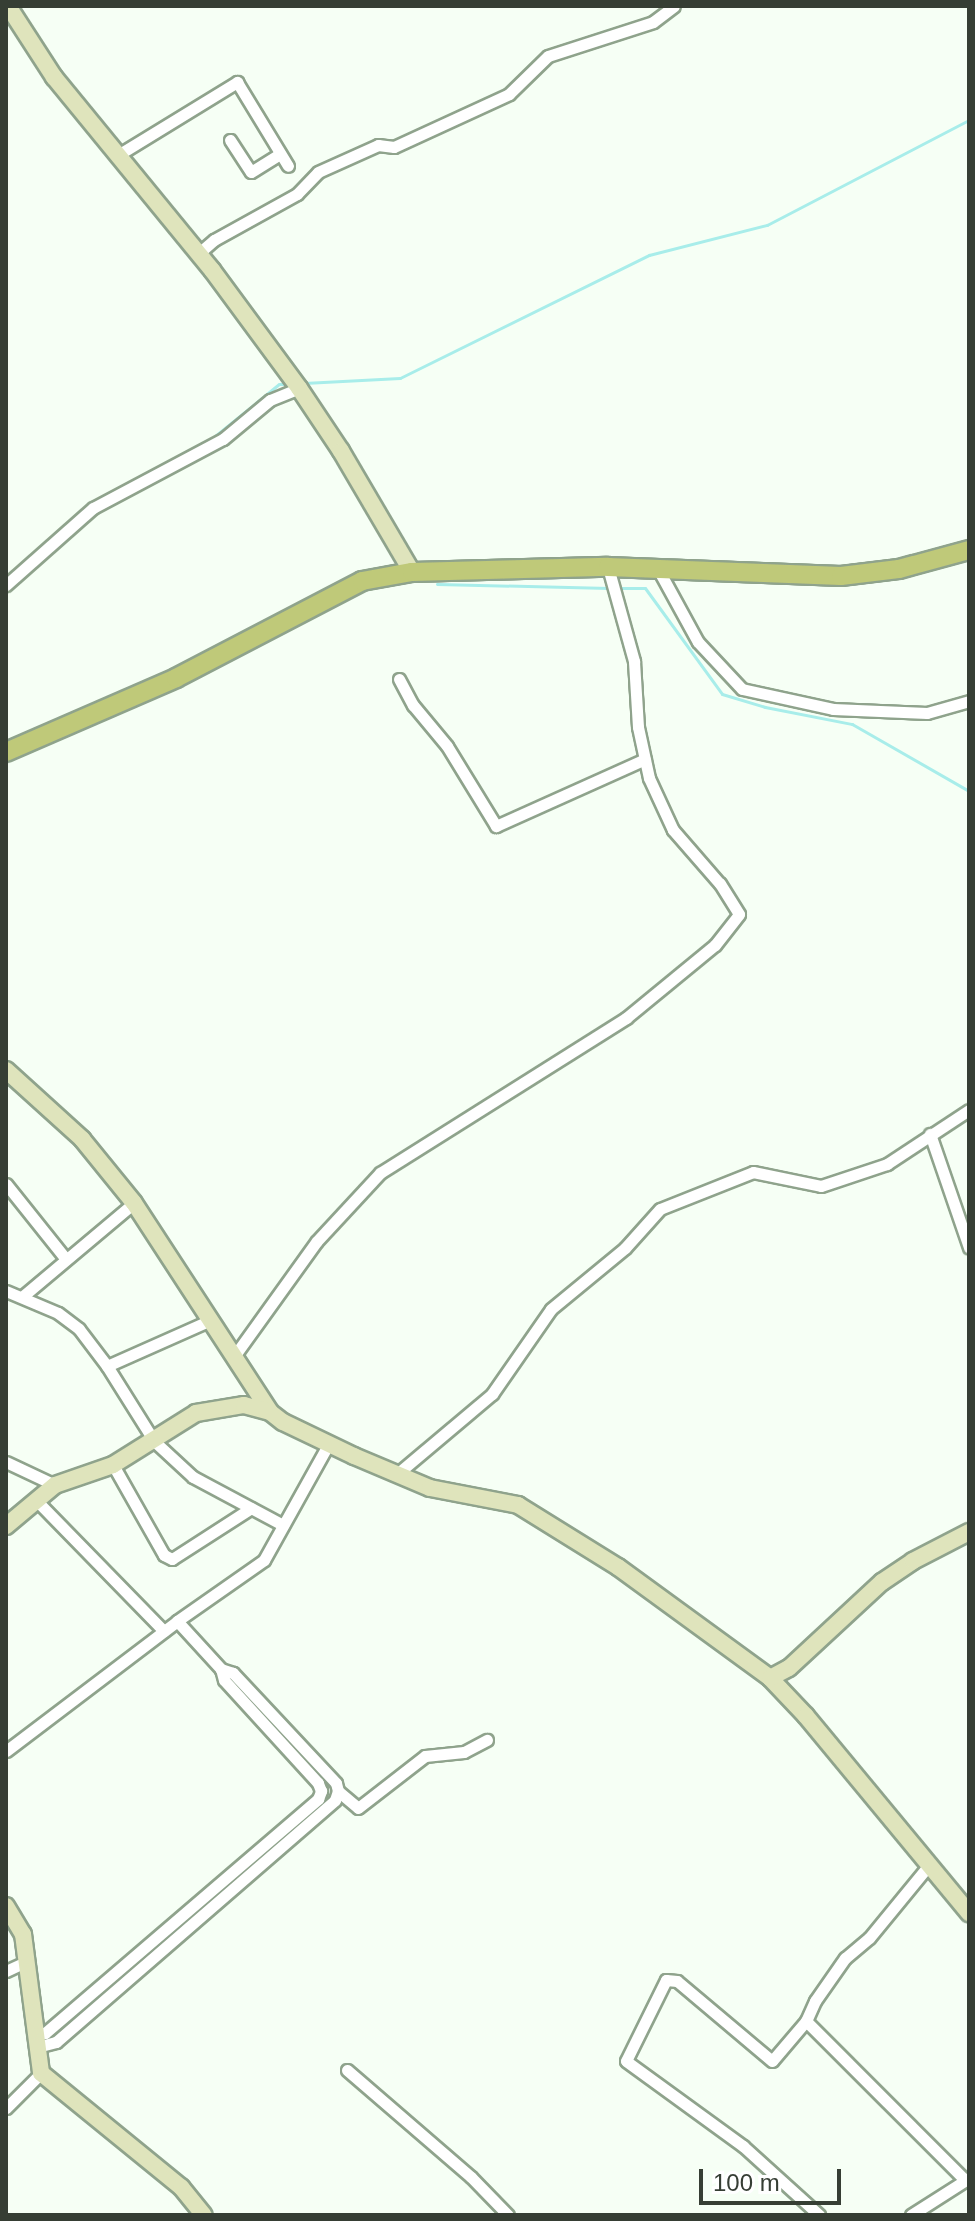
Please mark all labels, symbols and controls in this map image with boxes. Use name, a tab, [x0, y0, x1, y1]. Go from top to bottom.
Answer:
scale bar	[703, 2153, 845, 2203]
text: 100 m	[713, 2169, 780, 2196]

